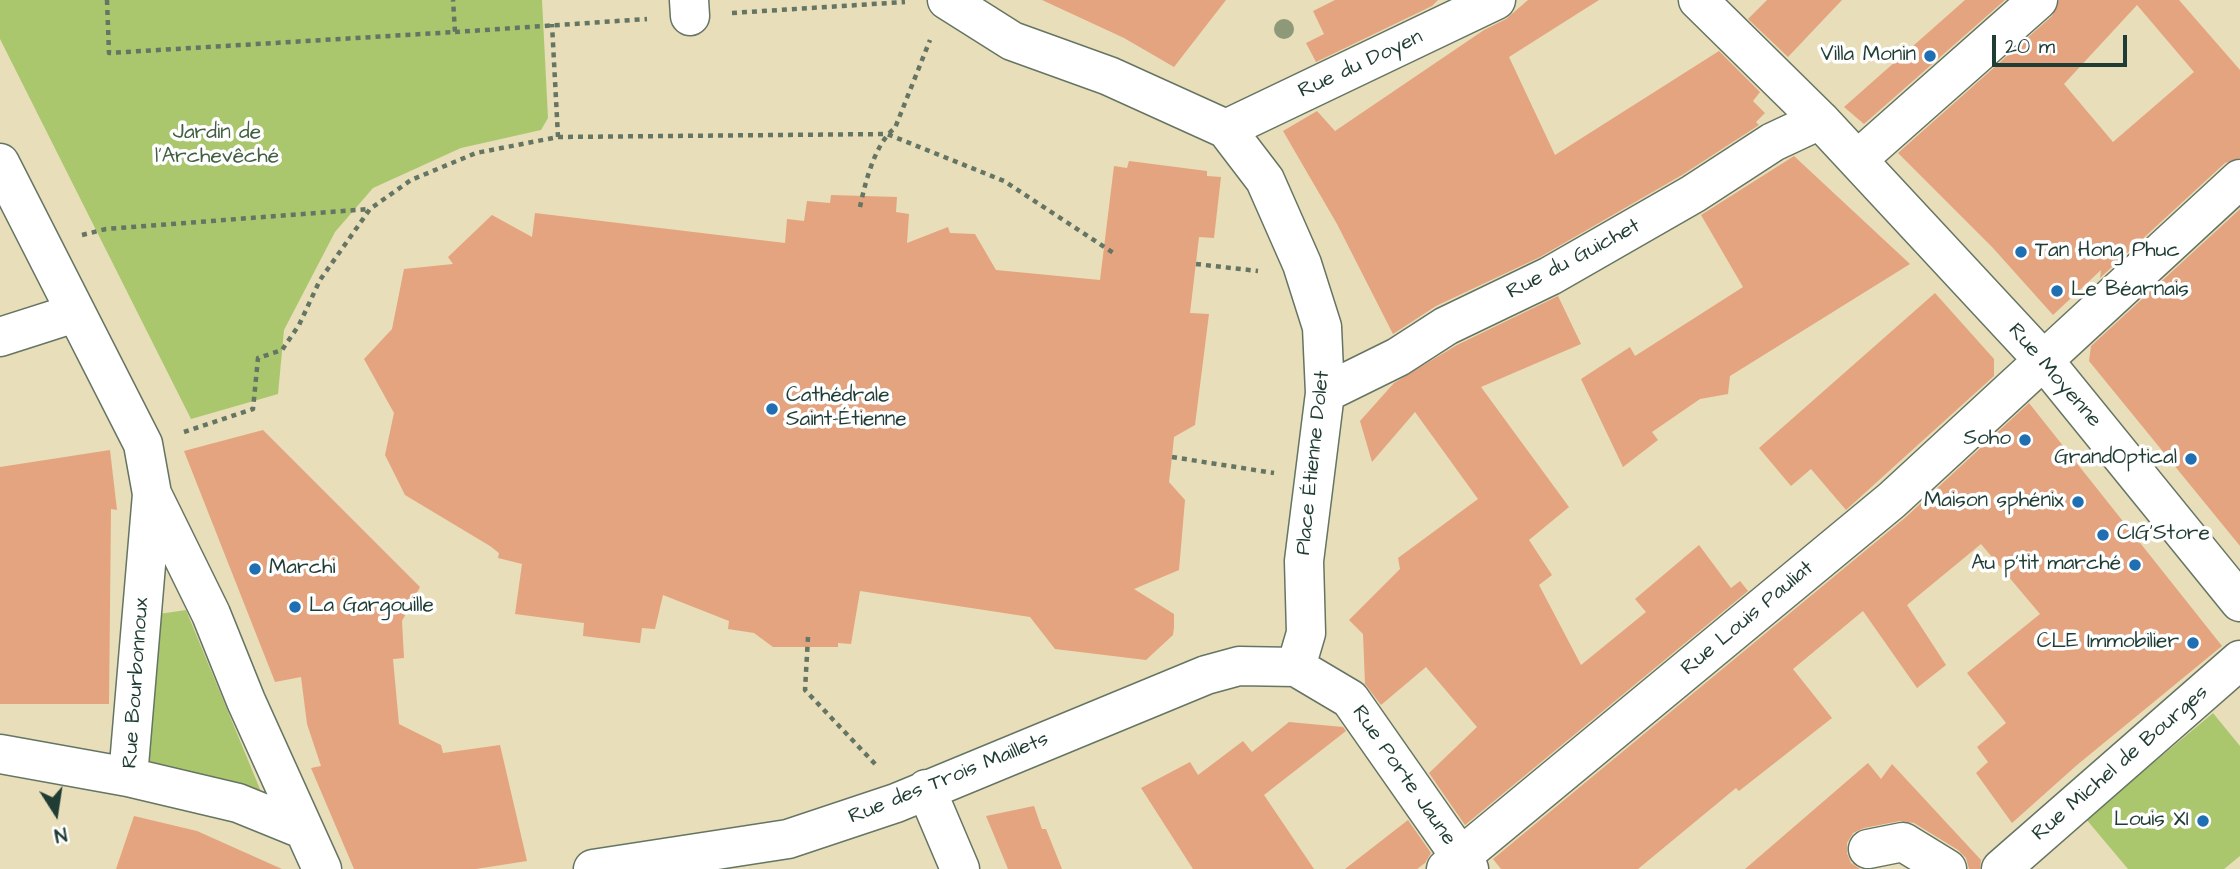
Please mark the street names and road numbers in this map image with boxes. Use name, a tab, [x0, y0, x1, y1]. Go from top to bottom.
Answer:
street label: Rue du Doyen	[1295, 25, 1427, 105]
street label: Rue du Guichet	[1503, 214, 1645, 306]
street label: Rue Moyenne	[2002, 319, 2106, 433]
street label: Place Étienne Dolet	[1292, 370, 1336, 556]
street label: Rue Louis Pauliat	[1677, 556, 1819, 682]
street label: Rue Bourbonnoux	[118, 597, 156, 769]
street label: Rue Michel de Bourges	[2028, 681, 2214, 847]
street label: Rue Porte Jaune	[1345, 701, 1461, 851]
street label: Rue des Trois Maillets	[845, 727, 1053, 831]

